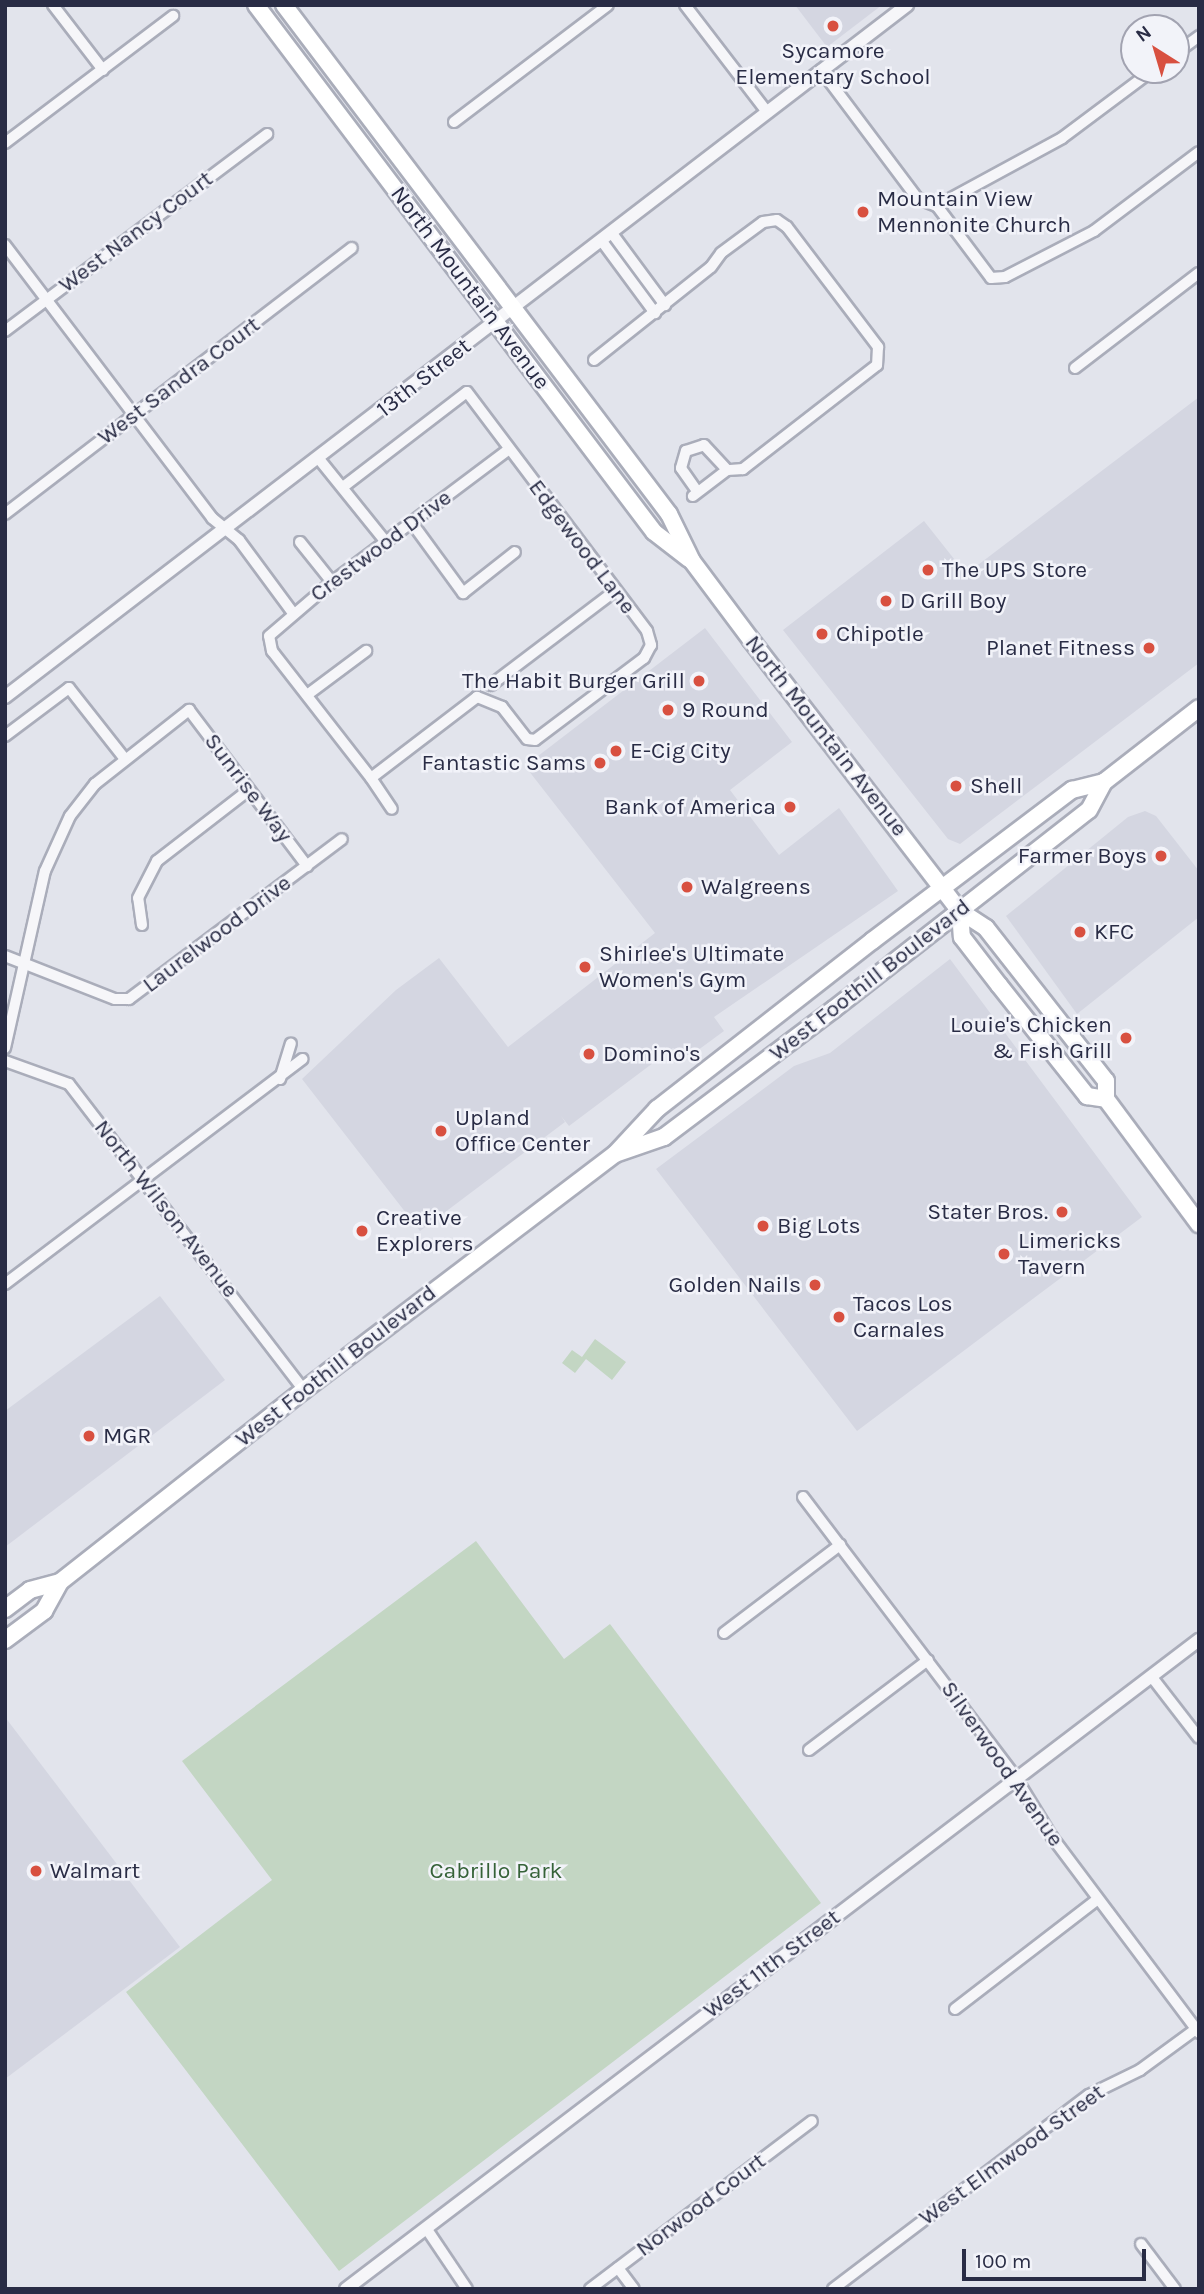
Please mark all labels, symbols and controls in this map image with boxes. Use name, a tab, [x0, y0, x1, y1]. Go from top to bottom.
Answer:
north arrow	[1120, 14, 1190, 84]
marker: Sycamore Elementary School	[825, 18, 841, 34]
text: N	[1132, 21, 1156, 47]
place label: Sycamore Elementary School	[735, 37, 931, 91]
street label: West Nancy Court	[54, 165, 218, 299]
street label: North Mountain Avenue	[384, 181, 556, 395]
place label: Mountain View Mennonite Church	[877, 185, 1071, 239]
marker: Mountain View Mennonite Church	[855, 204, 871, 220]
street label: West Sandra Court	[92, 311, 266, 451]
street label: 13th Street	[371, 333, 477, 423]
street label: Edgewood Lane	[522, 474, 642, 620]
street label: Crestwood Drive	[305, 484, 457, 608]
place label: The UPS Store	[942, 556, 1087, 584]
marker: The UPS Store	[920, 562, 936, 578]
place label: D Grill Boy	[900, 587, 1007, 615]
marker: D Grill Boy	[878, 593, 894, 609]
place label: Chipotle	[836, 620, 924, 648]
marker: Chipotle	[814, 626, 830, 642]
street label: North Mountain Avenue	[739, 630, 913, 842]
place label: Planet Fitness	[986, 634, 1135, 662]
marker: Planet Fitness	[1141, 640, 1157, 656]
place label: The Habit Burger Grill	[462, 667, 685, 695]
marker: The Habit Burger Grill	[691, 673, 707, 689]
place label: 9 Round	[682, 696, 769, 724]
marker: 9 Round	[660, 702, 676, 718]
street label: Sunrise Way	[198, 728, 298, 848]
place label: E-Cig City	[630, 737, 731, 765]
marker: E-Cig City	[608, 743, 624, 759]
place label: Fantastic Sams	[422, 749, 586, 777]
marker: Fantastic Sams	[592, 755, 608, 771]
place label: Shell	[970, 772, 1022, 800]
marker: Shell	[948, 778, 964, 794]
place label: Bank of America	[605, 793, 776, 821]
marker: Bank of America	[782, 799, 798, 815]
place label: Farmer Boys	[1018, 842, 1147, 870]
marker: Farmer Boys	[1153, 848, 1169, 864]
street label: Laurelwood Drive	[137, 869, 297, 999]
place label: Walgreens	[701, 873, 811, 901]
marker: Walgreens	[679, 879, 695, 895]
street label: West Foothill Boulevard	[764, 893, 976, 1067]
place label: KFC	[1094, 918, 1134, 946]
marker: KFC	[1072, 924, 1088, 940]
place label: Shirlee's Ultimate Women's Gym	[599, 940, 784, 994]
marker: Shirlee's Ultimate Women's Gym	[577, 959, 593, 975]
place label: Louie's Chicken & Fish Grill	[950, 1011, 1112, 1065]
marker: Louie's Chicken & Fish Grill	[1118, 1030, 1134, 1046]
place label: Domino's	[603, 1040, 701, 1068]
marker: Domino's	[581, 1046, 597, 1062]
place label: Upland Office Center	[455, 1104, 590, 1158]
street label: North Wilson Avenue	[88, 1115, 244, 1303]
marker: Upland Office Center	[433, 1123, 449, 1139]
place label: Stater Bros.	[927, 1198, 1048, 1226]
place label: Creative Explorers	[376, 1204, 474, 1258]
marker: Stater Bros.	[1054, 1204, 1070, 1220]
place label: Big Lots	[777, 1212, 861, 1240]
marker: Big Lots	[755, 1218, 771, 1234]
marker: Creative Explorers	[354, 1223, 370, 1239]
place label: Limericks Tavern	[1018, 1227, 1121, 1281]
marker: Limericks Tavern	[996, 1246, 1012, 1262]
place label: Golden Nails	[669, 1271, 801, 1299]
marker: Golden Nails	[807, 1277, 823, 1293]
street label: West Foothill Boulevard	[230, 1279, 442, 1453]
place label: Tacos Los Carnales	[853, 1290, 953, 1344]
marker: Tacos Los Carnales	[831, 1309, 847, 1325]
place label: MGR	[103, 1422, 151, 1450]
marker: MGR	[81, 1428, 97, 1444]
street label: Silverwood Avenue	[935, 1676, 1069, 1852]
place label: Walmart	[50, 1857, 140, 1885]
park label: Cabrillo Park	[429, 1857, 563, 1885]
marker: Walmart	[28, 1863, 44, 1879]
street label: West 11th Street	[698, 1904, 846, 2024]
street label: West Elmwood Street	[914, 2078, 1110, 2232]
street label: Norwood Court	[631, 2147, 771, 2263]
scale bar	[966, 2234, 1150, 2278]
text: 100 m	[975, 2249, 1032, 2273]

